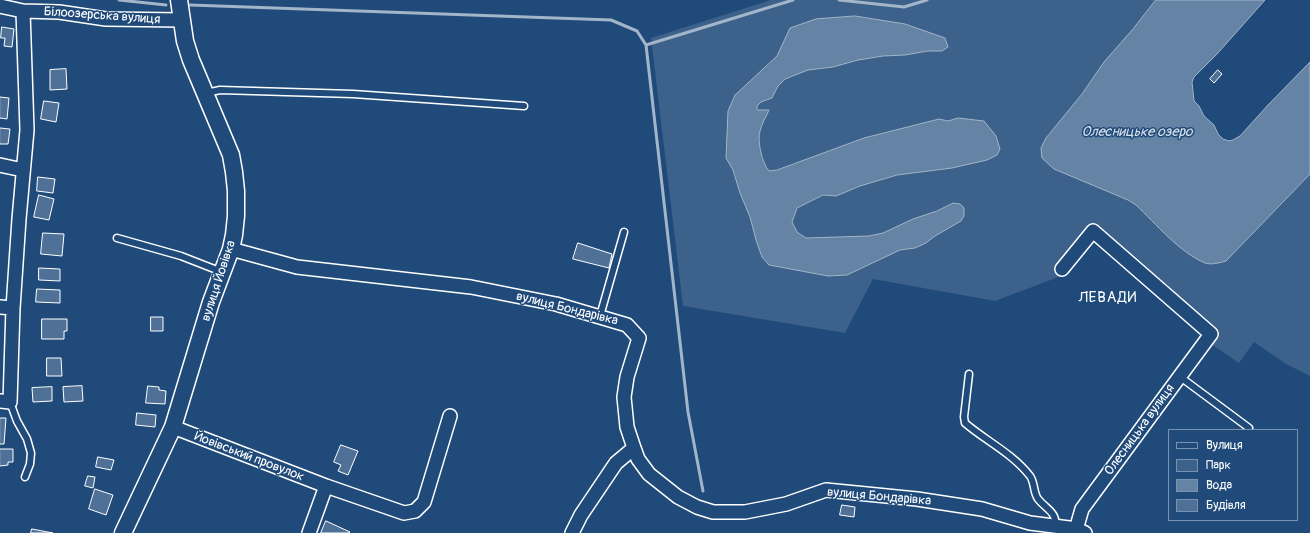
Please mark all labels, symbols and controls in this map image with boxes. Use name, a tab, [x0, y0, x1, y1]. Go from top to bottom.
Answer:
street label: Білоозерська вулиця	[43, 4, 161, 28]
water label: Олесницьке озеро	[1081, 124, 1193, 140]
street label: вулиця Йовівка	[199, 239, 239, 323]
street label: вулиця Бондарівка	[514, 289, 620, 329]
district label: ЛЕВАДИ	[1078, 289, 1138, 307]
street label: Олесницька вулиця	[1102, 381, 1178, 479]
street label: Йовівський провулок	[192, 429, 306, 485]
legend	[1168, 429, 1298, 521]
text: Вулиця	[1206, 438, 1243, 453]
text: Парк	[1206, 458, 1231, 473]
text: Вода	[1206, 478, 1232, 493]
street label: вулиця Бондарівка	[826, 485, 932, 509]
text: Будівля	[1206, 498, 1246, 513]

